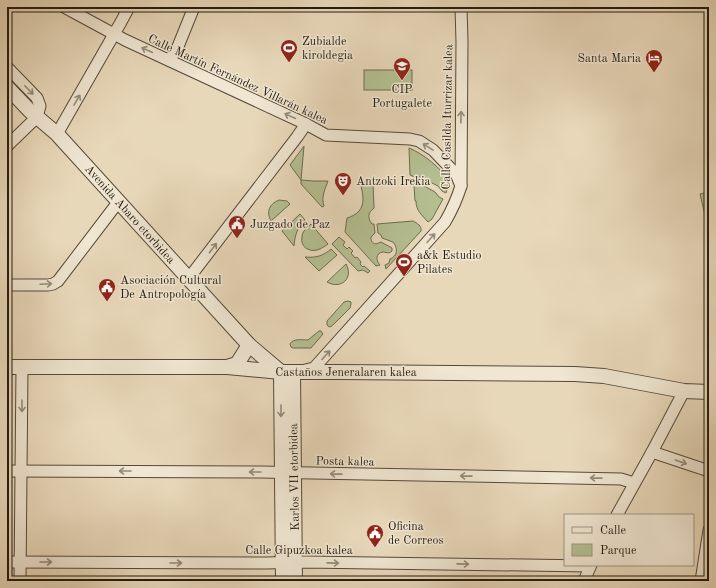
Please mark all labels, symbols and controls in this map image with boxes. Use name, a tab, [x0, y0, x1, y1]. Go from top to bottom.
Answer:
street label: Calle Martín Fernández Villarán kalea	[146, 33, 329, 127]
place label: Zubialde kiroldegia	[302, 36, 353, 62]
sports icon: Zubialde kiroldegia	[279, 38, 299, 63]
street label: Calle Casilda Iturrizar kalea	[441, 44, 455, 190]
one-way arrow	[141, 46, 153, 53]
hotel icon: Santa Maria	[644, 48, 664, 73]
place label: Santa Maria	[578, 53, 641, 65]
school or university icon: CIP Portugalete	[392, 56, 412, 81]
place label: CIP Portugalete	[372, 84, 432, 110]
one-way arrow	[24, 85, 34, 95]
one-way arrow	[73, 94, 81, 106]
one-way arrow	[457, 111, 465, 124]
one-way arrow	[284, 112, 296, 119]
one-way arrow	[422, 142, 434, 150]
street label: Avenida Abaro etorbidea	[82, 163, 177, 266]
theatre icon: Antzoki Irekia	[333, 171, 353, 196]
place label: Antzoki Irekia	[356, 176, 431, 188]
public building icon: Juzgado de Paz	[227, 214, 247, 239]
place label: Juzgado de Paz	[250, 219, 330, 231]
one-way arrow	[426, 233, 435, 243]
one-way arrow	[209, 242, 217, 253]
place label: a&k Estudio Pilates	[417, 250, 482, 276]
sports icon: a&k Estudio Pilates	[394, 252, 414, 277]
place label: Asociación Cultural De Antropología	[120, 275, 221, 301]
public building icon: Asociación Cultural De Antropología	[97, 277, 117, 302]
one-way arrow	[39, 281, 52, 288]
one-way arrow	[321, 350, 330, 361]
street label: Castaños Jeneralaren kalea	[275, 367, 417, 379]
one-way arrow	[18, 399, 26, 412]
one-way arrow	[278, 404, 285, 417]
street label: Karlos VII etorbidea	[288, 423, 302, 531]
street label: Posta kalea	[315, 455, 375, 469]
one-way arrow	[674, 458, 686, 466]
one-way arrow	[119, 467, 132, 475]
one-way arrow	[249, 468, 262, 476]
one-way arrow	[330, 470, 343, 477]
one-way arrow	[460, 472, 473, 480]
one-way arrow	[590, 475, 603, 482]
legend	[564, 514, 694, 566]
place label: Oficina de Correos	[388, 521, 444, 547]
public building icon: Oficina de Correos	[365, 523, 385, 548]
text: Calle	[600, 525, 626, 537]
street label: Calle Gipuzkoa kalea	[245, 545, 353, 557]
text: Parque	[600, 545, 637, 557]
one-way arrow	[39, 558, 52, 566]
one-way arrow	[169, 559, 182, 567]
one-way arrow	[326, 559, 339, 567]
one-way arrow	[456, 560, 469, 568]

